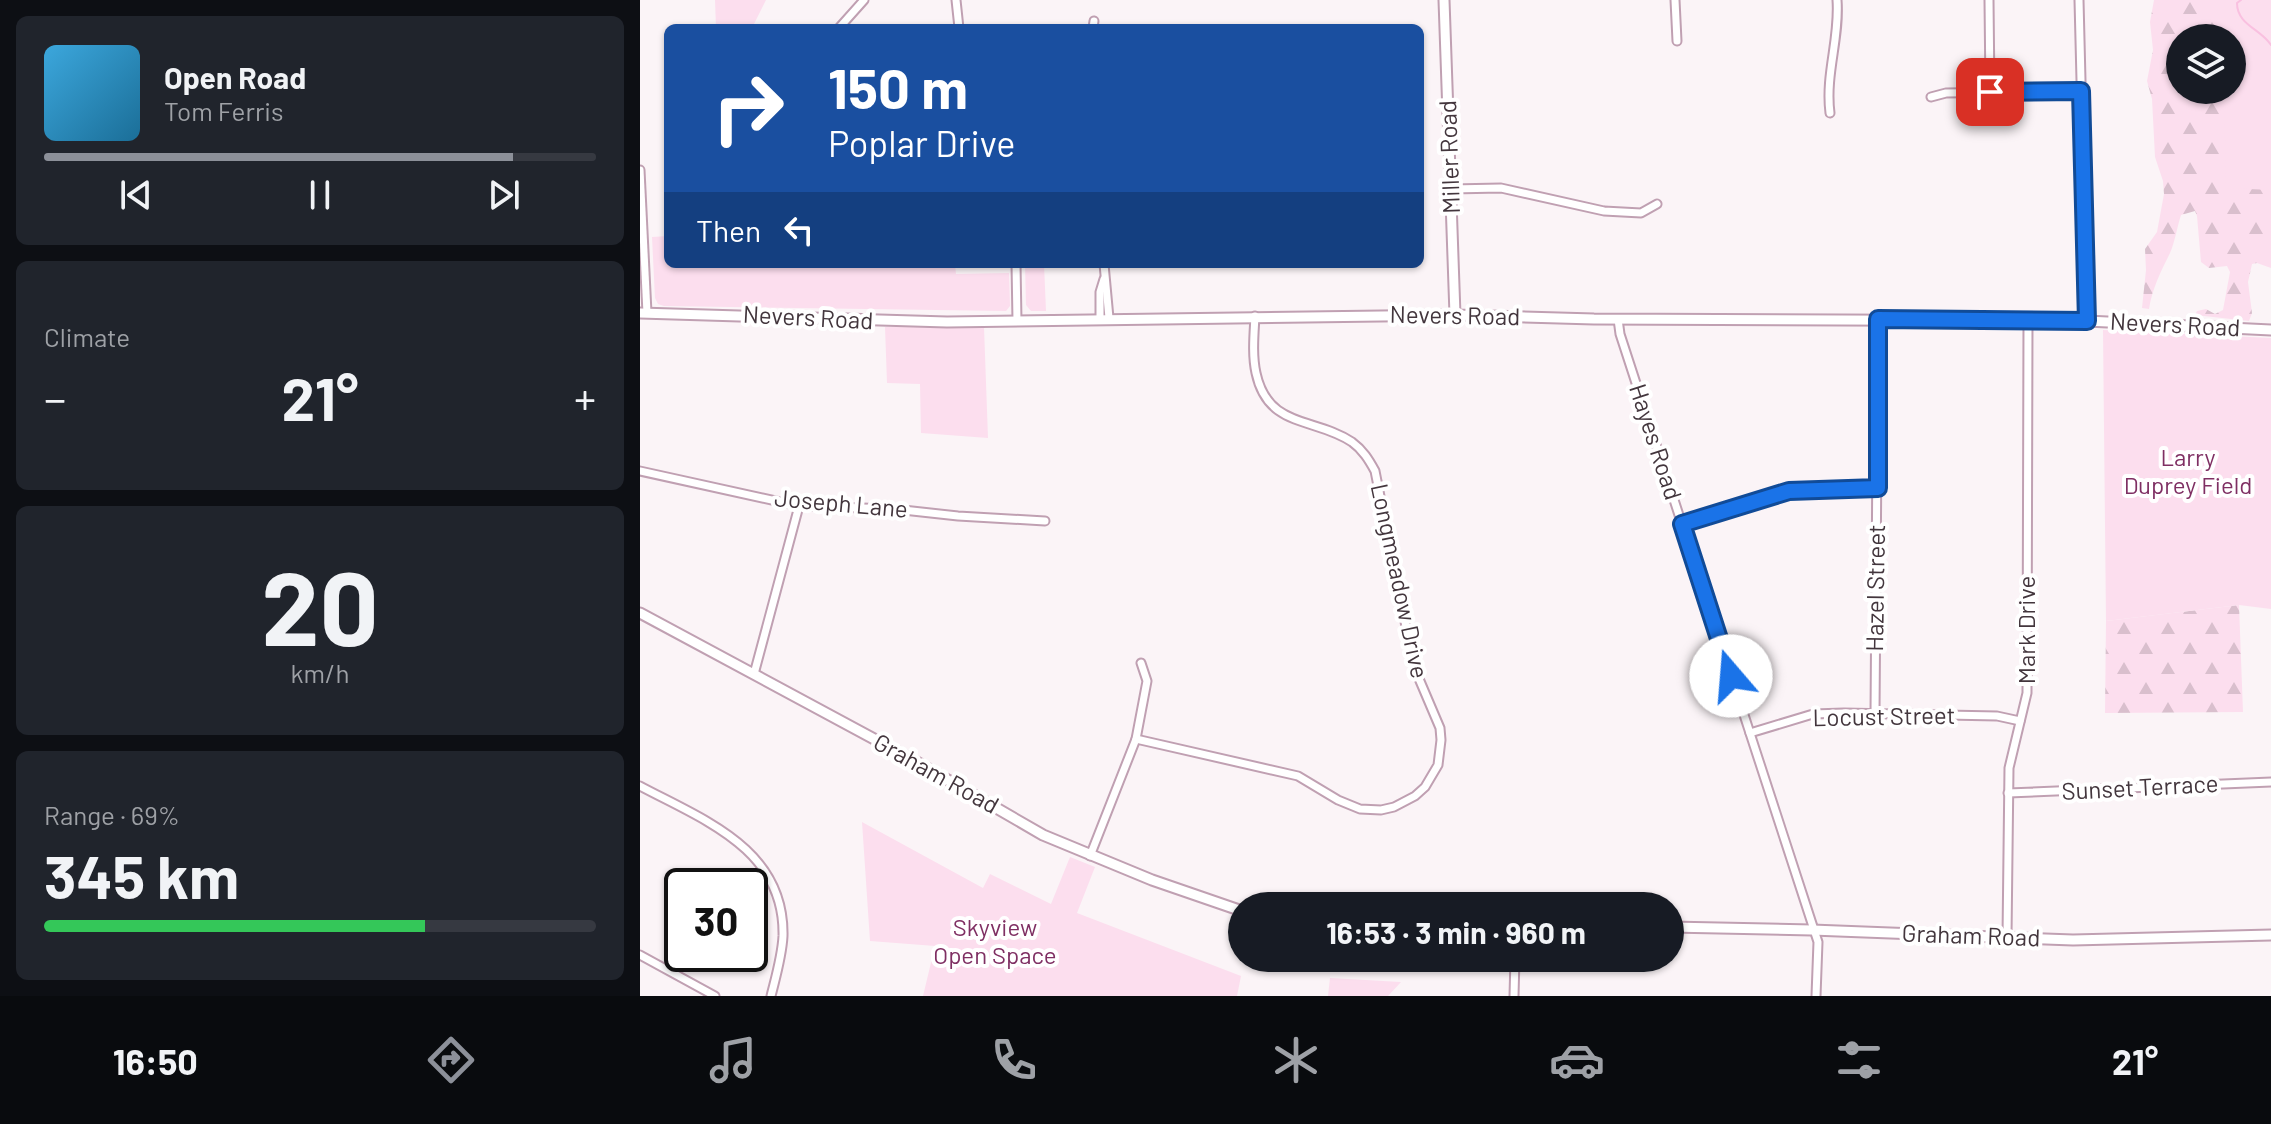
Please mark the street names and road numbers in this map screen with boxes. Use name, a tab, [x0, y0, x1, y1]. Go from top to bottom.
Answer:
street label: Miller Road	[1432, 100, 1465, 214]
street label: Nevers Road	[742, 299, 874, 334]
street label: Nevers Road	[1390, 299, 1521, 330]
street label: Nevers Road	[2109, 306, 2241, 341]
street label: Hayes Road	[1624, 380, 1689, 503]
street label: Longmeadow Drive	[1366, 481, 1435, 681]
street label: Joseph Lane	[773, 482, 909, 523]
street label: Hazel Street	[1859, 524, 1890, 652]
street label: Mark Drive	[2011, 576, 2040, 684]
street label: Locust Street	[1812, 700, 1956, 731]
street label: Graham Road	[869, 726, 1004, 819]
street label: Sunset Terrace	[2061, 768, 2219, 805]
street label: Graham Road	[1901, 918, 2041, 951]

